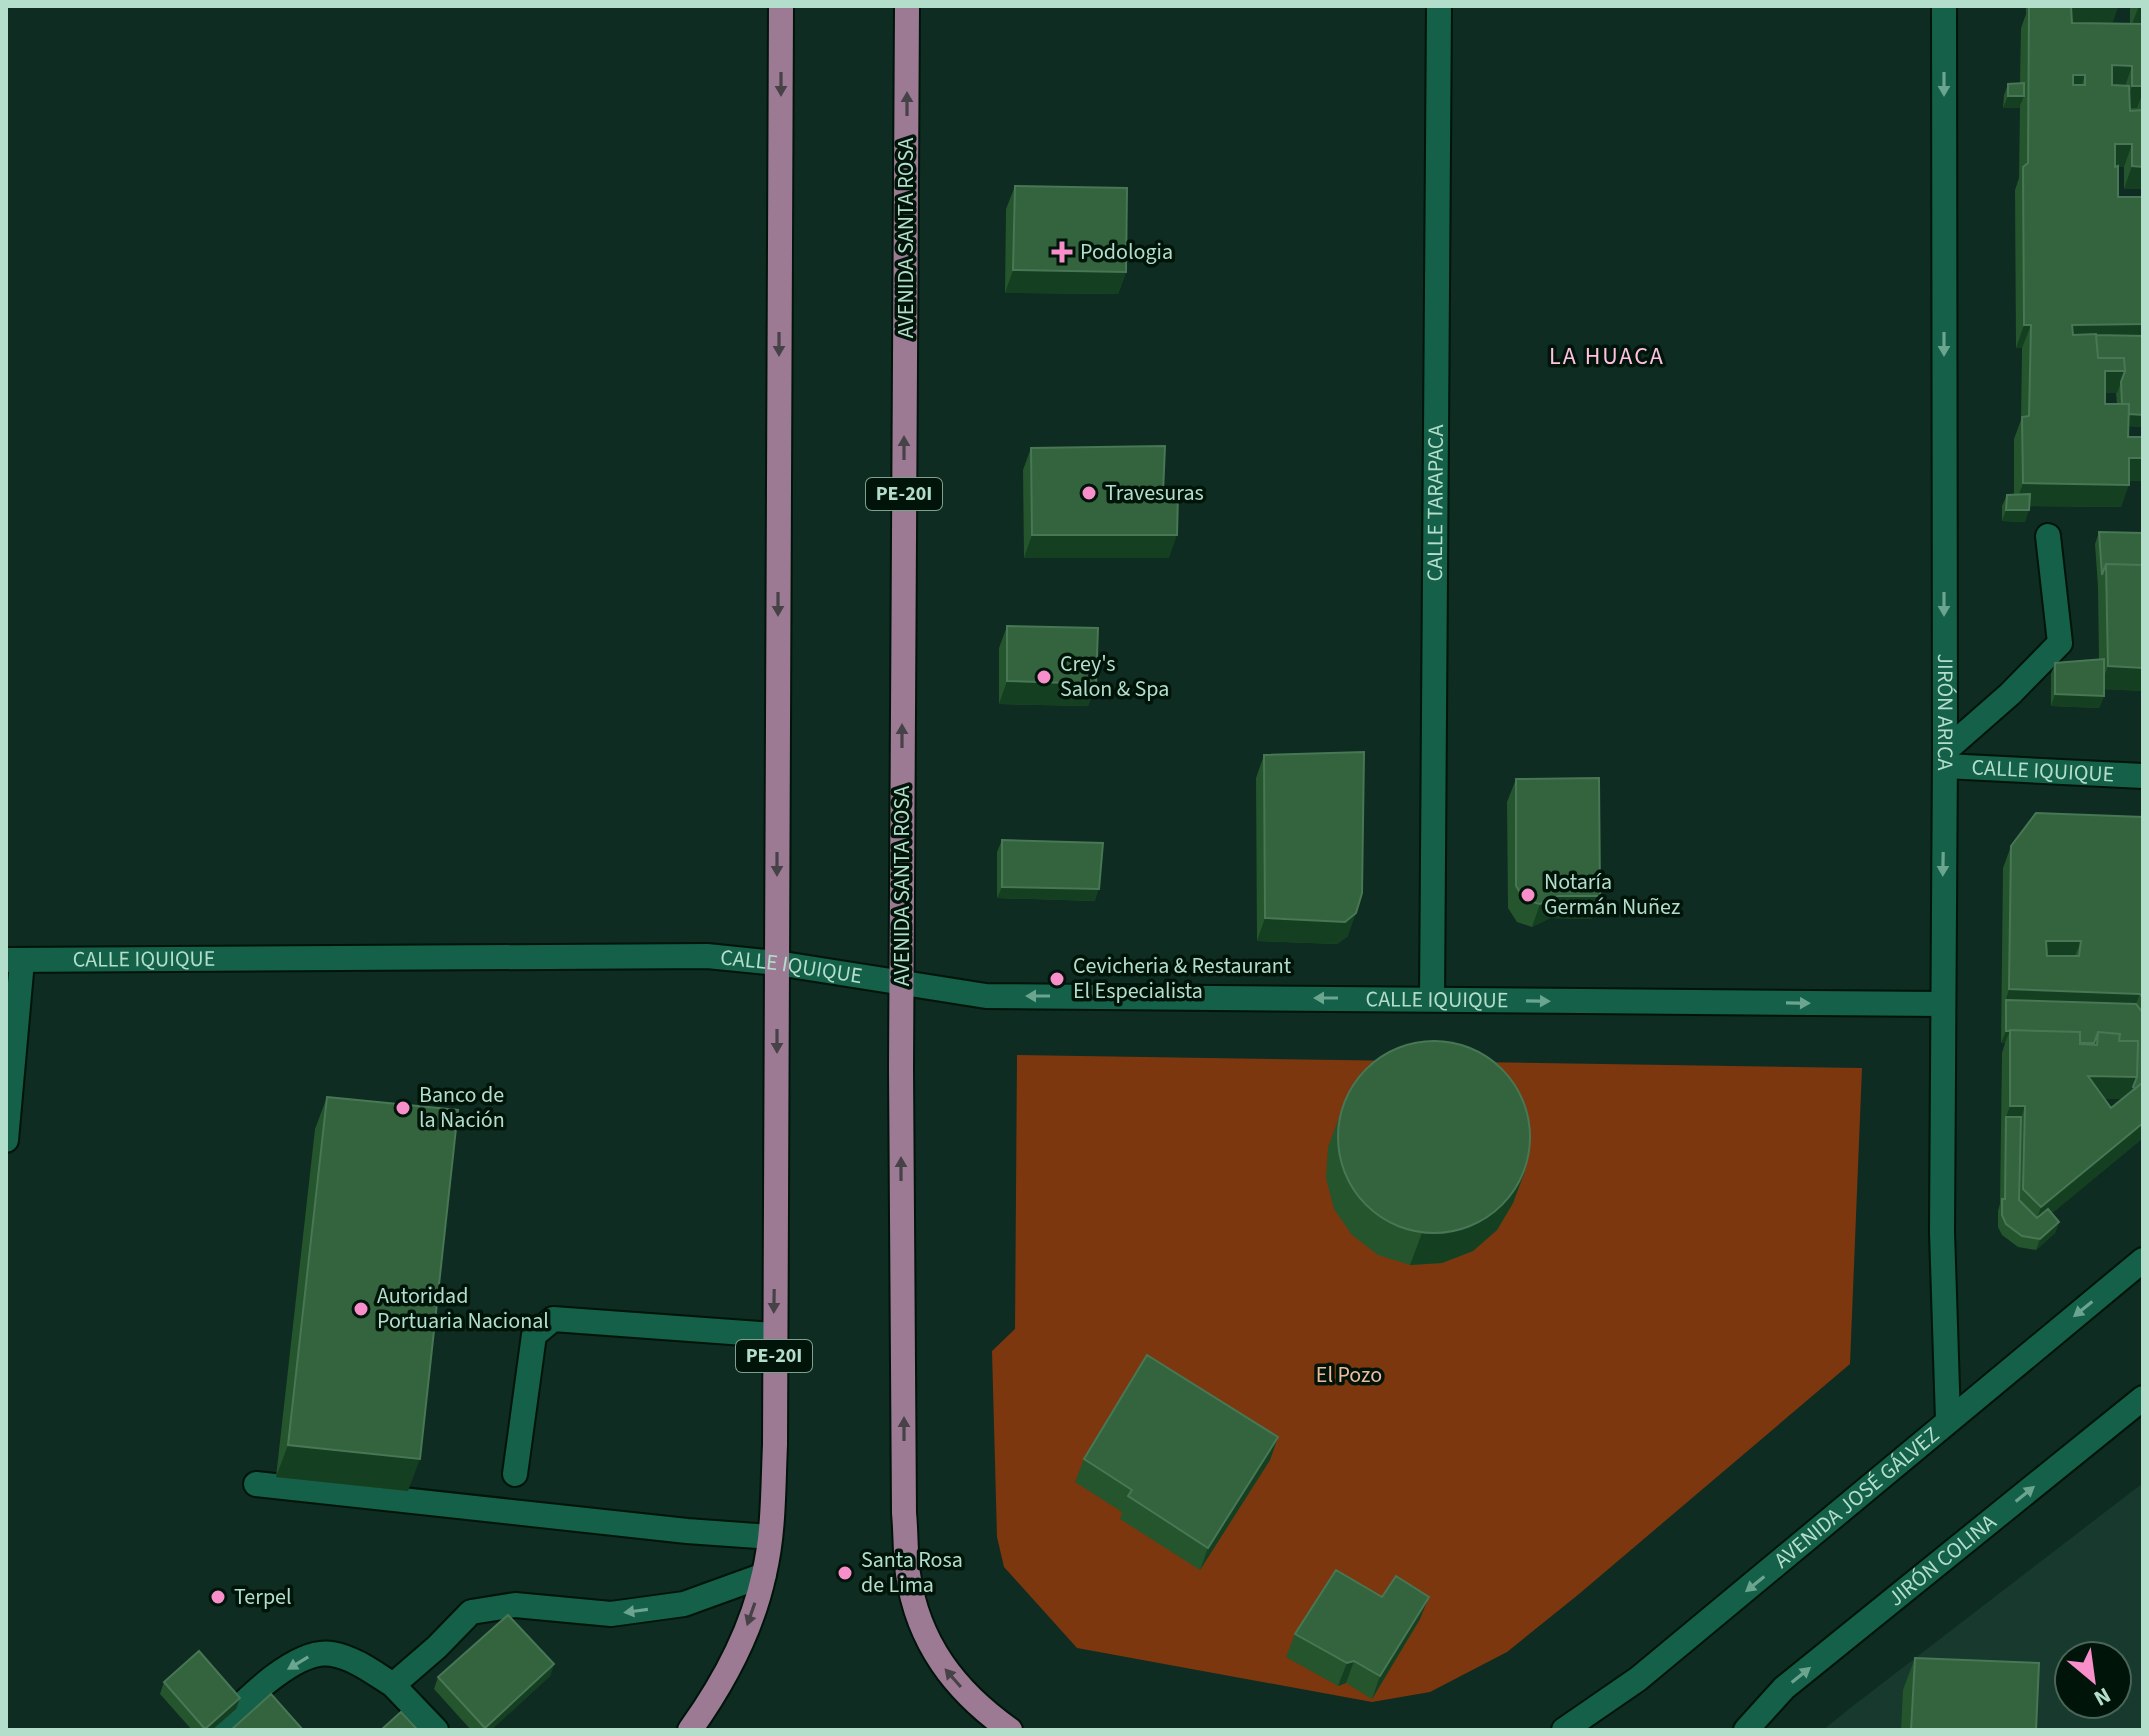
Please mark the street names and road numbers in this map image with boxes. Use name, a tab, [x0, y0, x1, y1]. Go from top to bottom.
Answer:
street label: AVENIDA SANTA ROSA	[890, 138, 922, 338]
street label: CALLE TARAPACA	[1419, 424, 1452, 582]
road number: PE-20I	[866, 478, 942, 510]
street label: JIRÓN ARICA	[1929, 654, 1961, 771]
street label: CALLE IQUIQUE	[1971, 751, 2115, 791]
street label: AVENIDA SANTA ROSA	[886, 786, 918, 986]
street label: CALLE IQUIQUE	[719, 941, 864, 992]
street label: CALLE IQUIQUE	[73, 943, 215, 976]
street label: CALLE IQUIQUE	[1366, 983, 1509, 1016]
road number: PE-20I	[736, 1340, 812, 1372]
street label: AVENIDA JOSÉ GÁLVEZ	[1767, 1419, 1946, 1576]
street label: JIRÓN COLINA	[1881, 1506, 2003, 1614]

